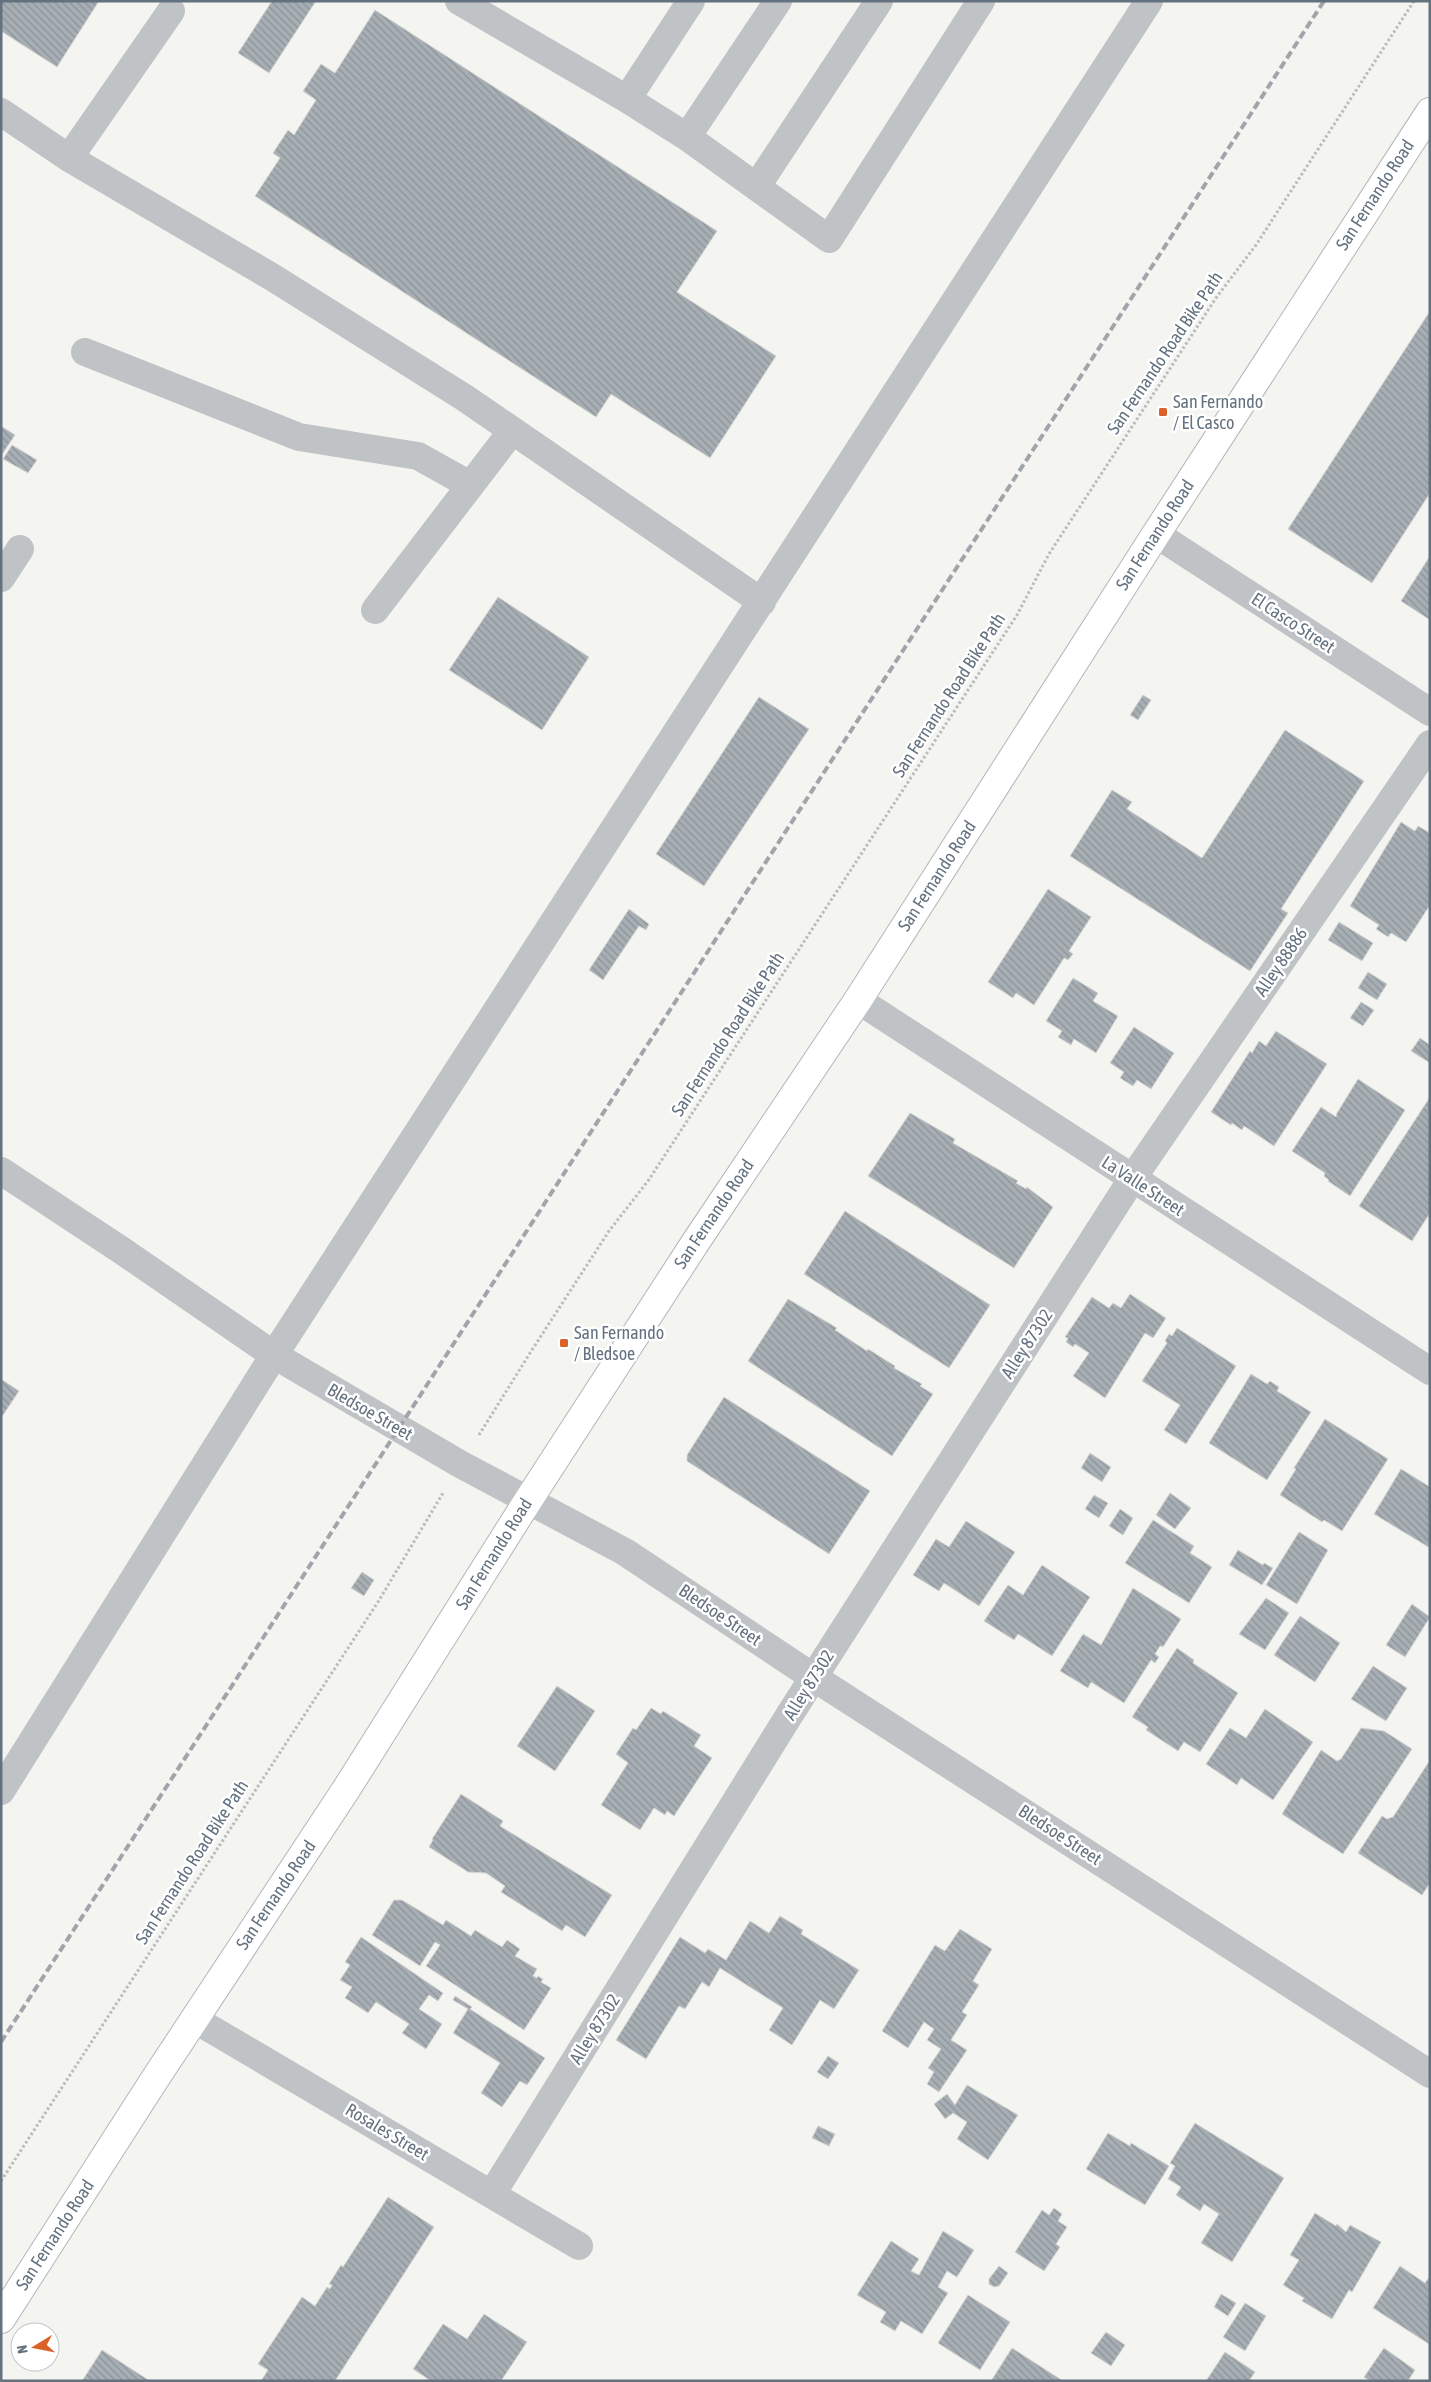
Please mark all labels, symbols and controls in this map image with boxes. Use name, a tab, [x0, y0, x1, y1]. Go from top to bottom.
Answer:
street label: San Fernando Road	[1331, 136, 1418, 254]
street label: San Fernando Road Bike Path	[1102, 268, 1227, 438]
place label: San Fernando / El Casco	[1173, 391, 1263, 433]
marker: San Fernando / El Casco	[1157, 406, 1169, 418]
street label: San Fernando Road	[1111, 476, 1198, 594]
street label: El Casco Street	[1248, 588, 1339, 657]
street label: San Fernando Road Bike Path	[888, 609, 1009, 781]
street label: San Fernando Road	[893, 817, 980, 935]
street label: Alley 88886	[1250, 923, 1311, 1000]
street label: San Fernando Road Bike Path	[667, 948, 788, 1120]
street label: La Valle Street	[1098, 1151, 1188, 1220]
street label: San Fernando Road	[669, 1155, 758, 1272]
street label: Alley 87302	[996, 1305, 1057, 1382]
place label: San Fernando / Bledsoe	[574, 1322, 664, 1364]
marker: San Fernando / Bledsoe	[558, 1337, 570, 1349]
street label: Bledsoe Street	[324, 1379, 417, 1444]
street label: San Fernando Road	[451, 1494, 536, 1613]
street label: Bledsoe Street	[675, 1579, 765, 1650]
street label: Alley 87302	[779, 1646, 838, 1724]
street label: San Fernando Road Bike Path	[131, 1776, 252, 1948]
street label: Bledsoe Street	[1015, 1800, 1106, 1869]
street label: San Fernando Road	[231, 1836, 320, 1953]
street label: Alley 87302	[565, 1990, 624, 2068]
street label: Rosales Street	[342, 2099, 433, 2165]
street label: San Fernando Road	[11, 2176, 98, 2294]
north arrow	[10, 2322, 60, 2372]
text: N	[14, 2344, 31, 2355]

